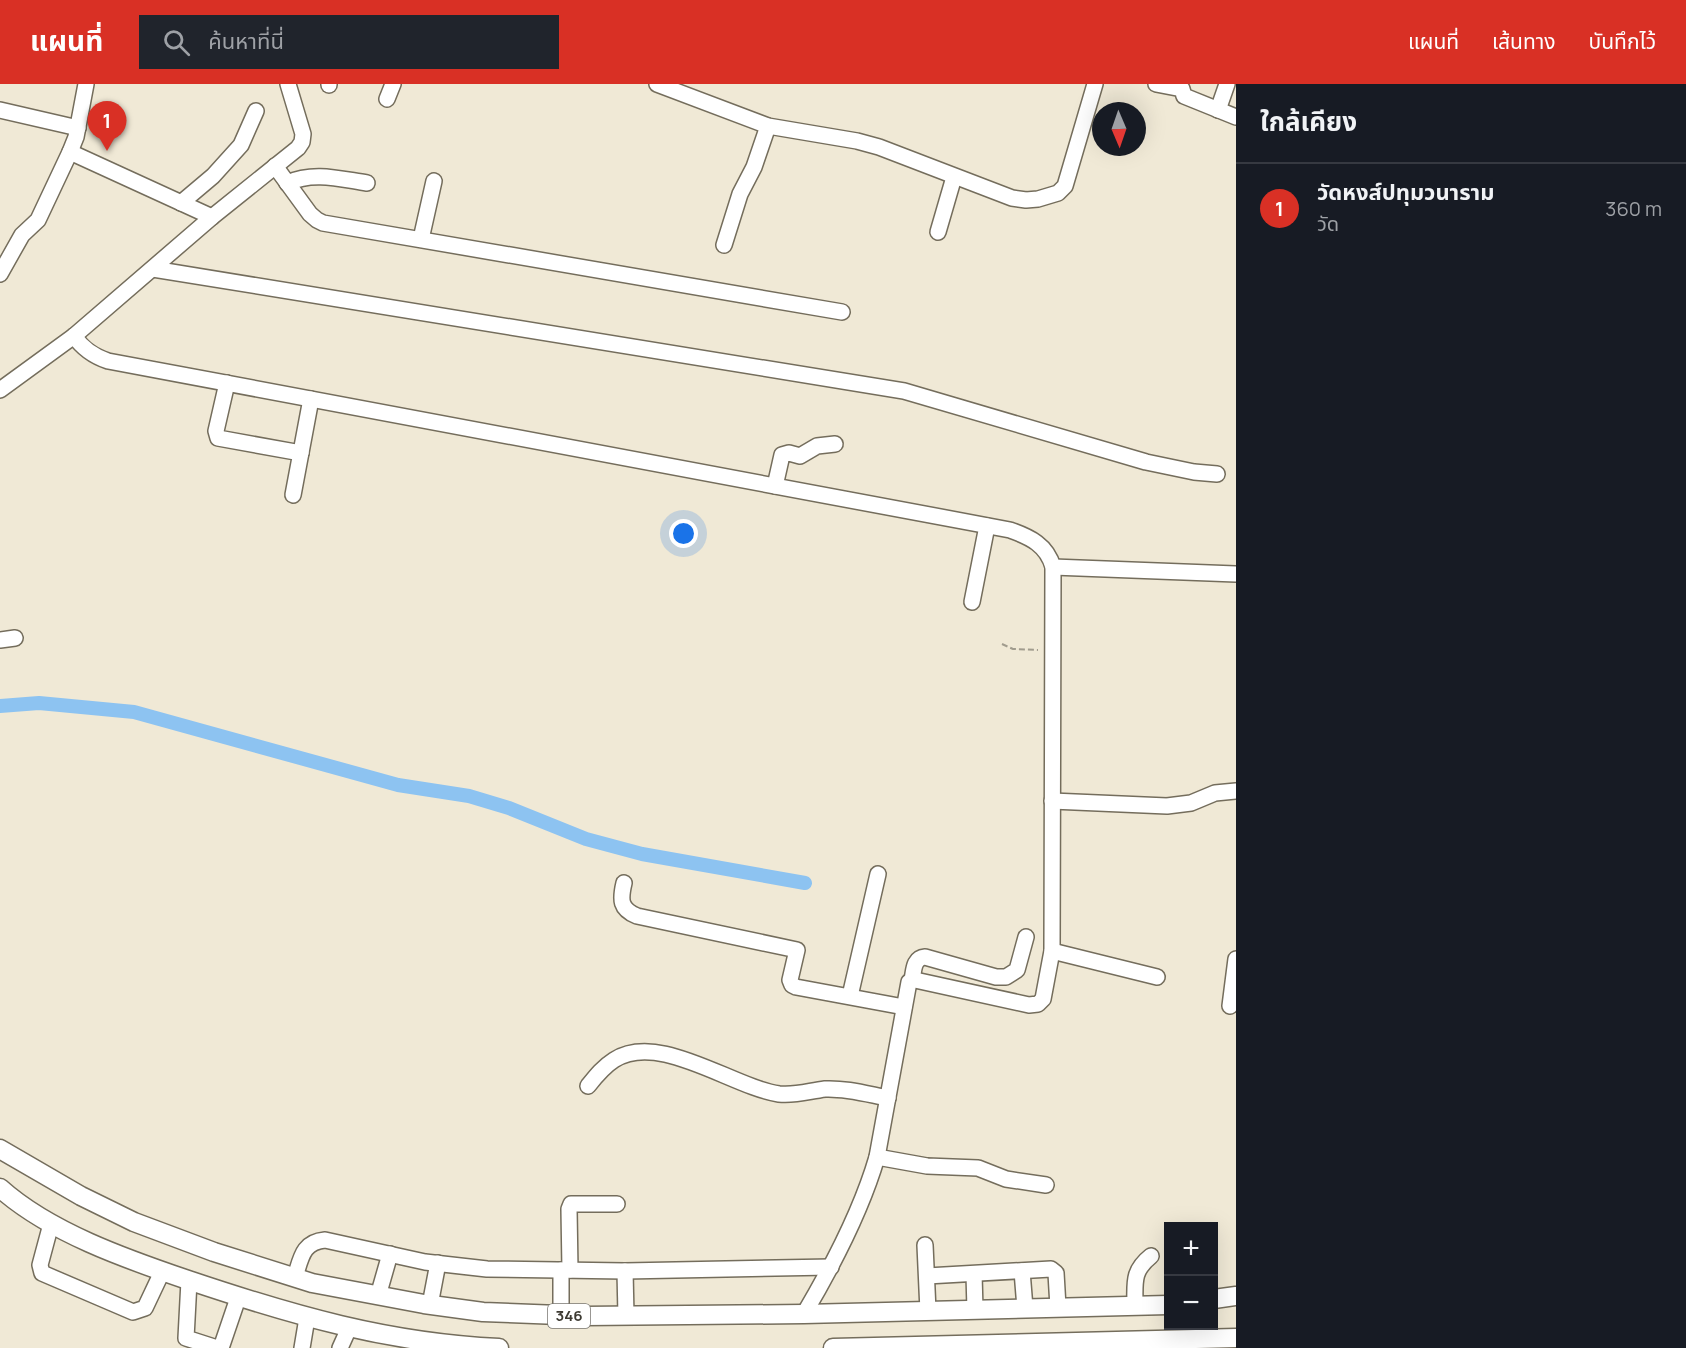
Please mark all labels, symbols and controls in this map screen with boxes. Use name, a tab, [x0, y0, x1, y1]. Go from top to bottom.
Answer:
search box	[139, 15, 559, 69]
text: แผนที่	[30, 21, 103, 59]
icon: search	[160, 26, 193, 59]
text: ค้นหาที่นี่	[208, 26, 284, 56]
text: แผนที่	[1408, 27, 1459, 55]
text: เส้นทาง	[1492, 27, 1556, 55]
text: บันทึกไว้	[1589, 27, 1656, 55]
pin: 1	[88, 101, 126, 151]
north arrow	[1092, 102, 1146, 156]
text: ใกล้เคียง	[1260, 103, 1357, 139]
text: วัดหงส์ปทุมวนาราม	[1317, 177, 1494, 207]
text: 1	[1275, 195, 1284, 222]
text: 360 m	[1605, 195, 1662, 222]
text: วัด	[1317, 210, 1339, 237]
your location	[669, 519, 698, 548]
map controls	[1164, 1222, 1218, 1330]
button: +	[1164, 1222, 1218, 1276]
button: −	[1164, 1276, 1218, 1330]
road number: 346	[548, 1304, 590, 1328]

